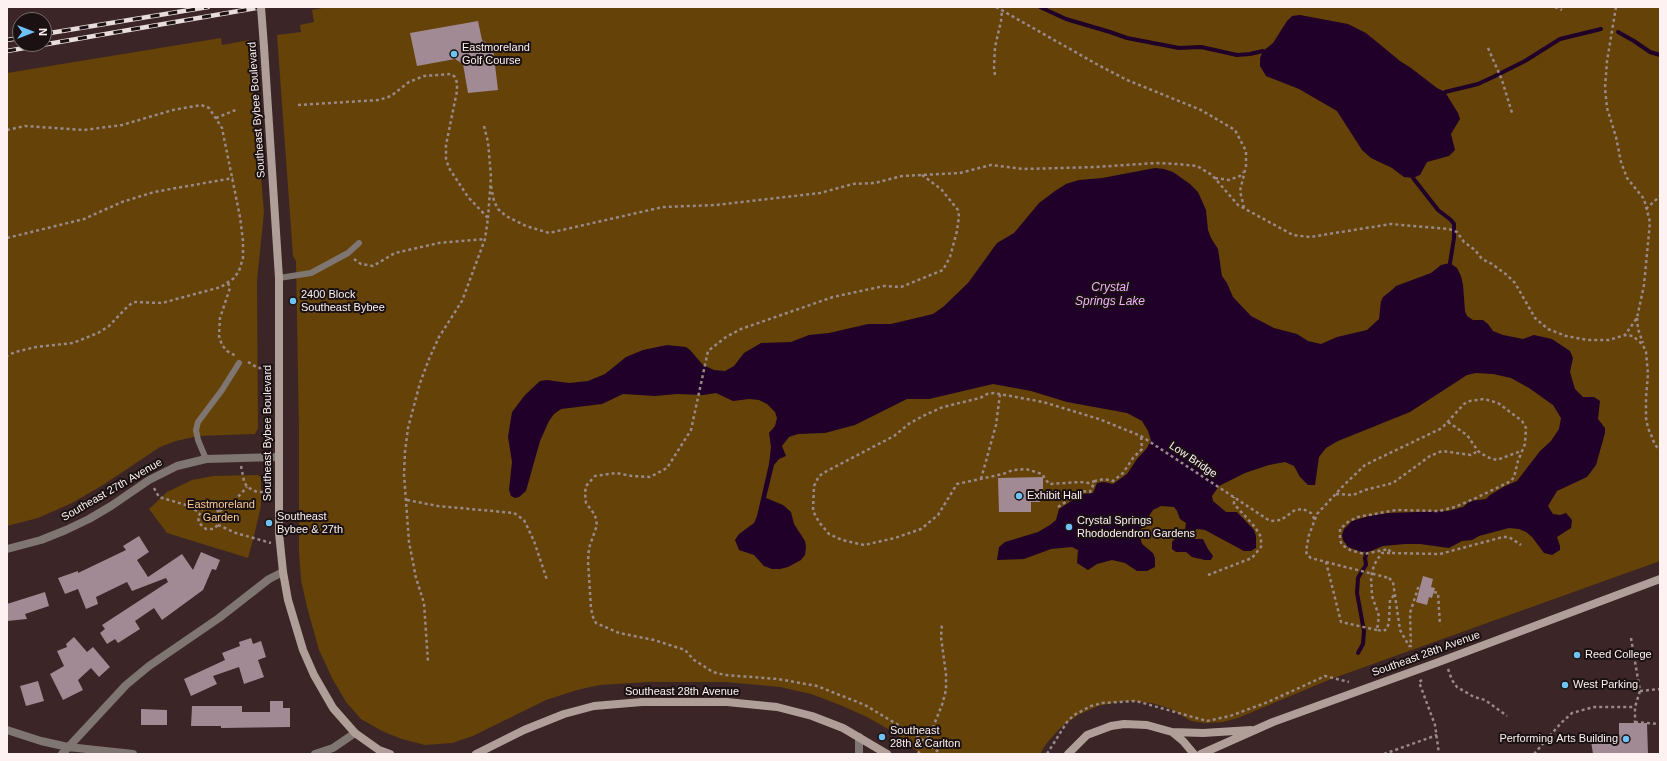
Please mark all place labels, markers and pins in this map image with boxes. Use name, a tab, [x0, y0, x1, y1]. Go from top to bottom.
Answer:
place label: Eastmoreland Golf Course	[462, 41, 530, 67]
marker: Eastmoreland Golf Course	[449, 49, 459, 59]
place label: 2400 Block Southeast Bybee	[301, 288, 385, 314]
marker: 2400 Block Southeast Bybee	[288, 296, 298, 306]
place label: Exhibit Hall	[1027, 489, 1082, 503]
marker: Exhibit Hall	[1014, 491, 1024, 501]
place label: Southeast Bybee & 27th	[277, 510, 343, 536]
place label: Crystal Springs Rhododendron Gardens	[1077, 514, 1195, 540]
marker: Southeast Bybee & 27th	[264, 518, 274, 528]
marker: Crystal Springs Rhododendron Gardens	[1064, 522, 1074, 532]
place label: Reed College	[1585, 648, 1652, 662]
marker: Reed College	[1572, 650, 1582, 660]
place label: West Parking	[1573, 678, 1638, 692]
marker: West Parking	[1560, 680, 1570, 690]
place label: Southeast 28th & Carlton	[890, 724, 960, 750]
marker: Southeast 28th & Carlton	[877, 732, 887, 742]
place label: Performing Arts Building	[1499, 732, 1618, 746]
marker: Performing Arts Building	[1621, 734, 1631, 744]

